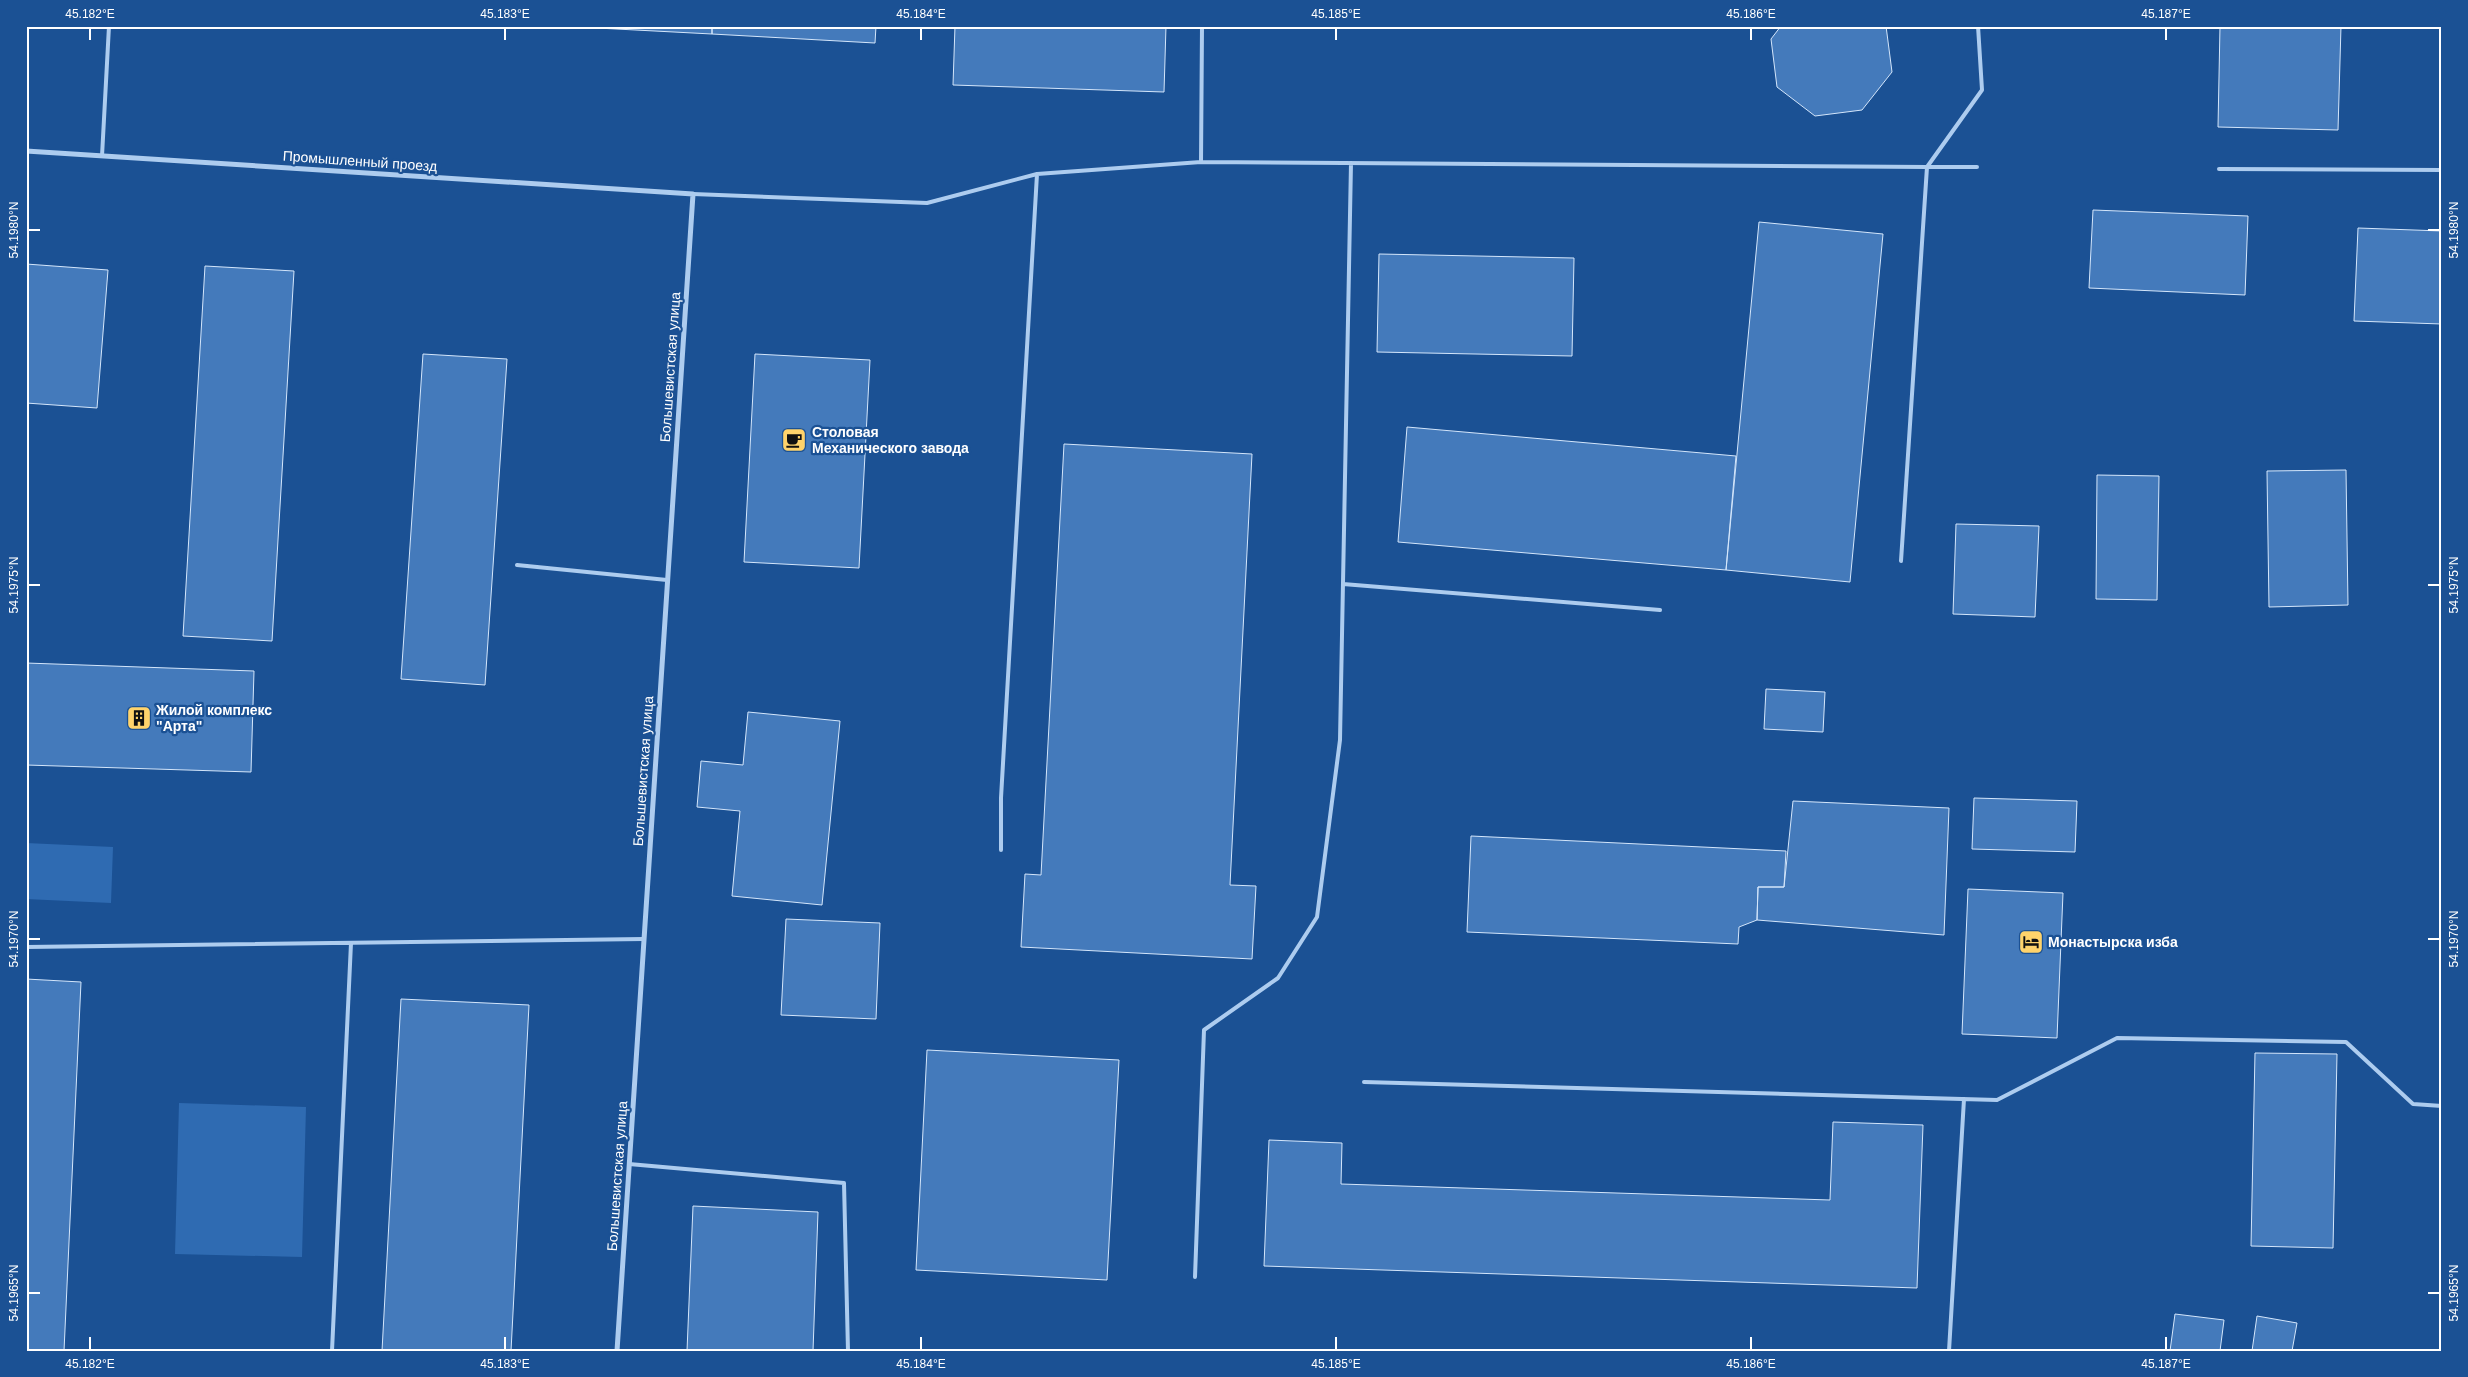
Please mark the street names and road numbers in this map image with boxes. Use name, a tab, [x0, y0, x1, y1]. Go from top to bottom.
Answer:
street label: Промышленный проезд	[282, 148, 438, 174]
street label: Большевистская улица	[657, 291, 683, 443]
street label: Большевистская улица	[630, 695, 656, 847]
street label: Большевистская улица	[604, 1100, 630, 1252]

